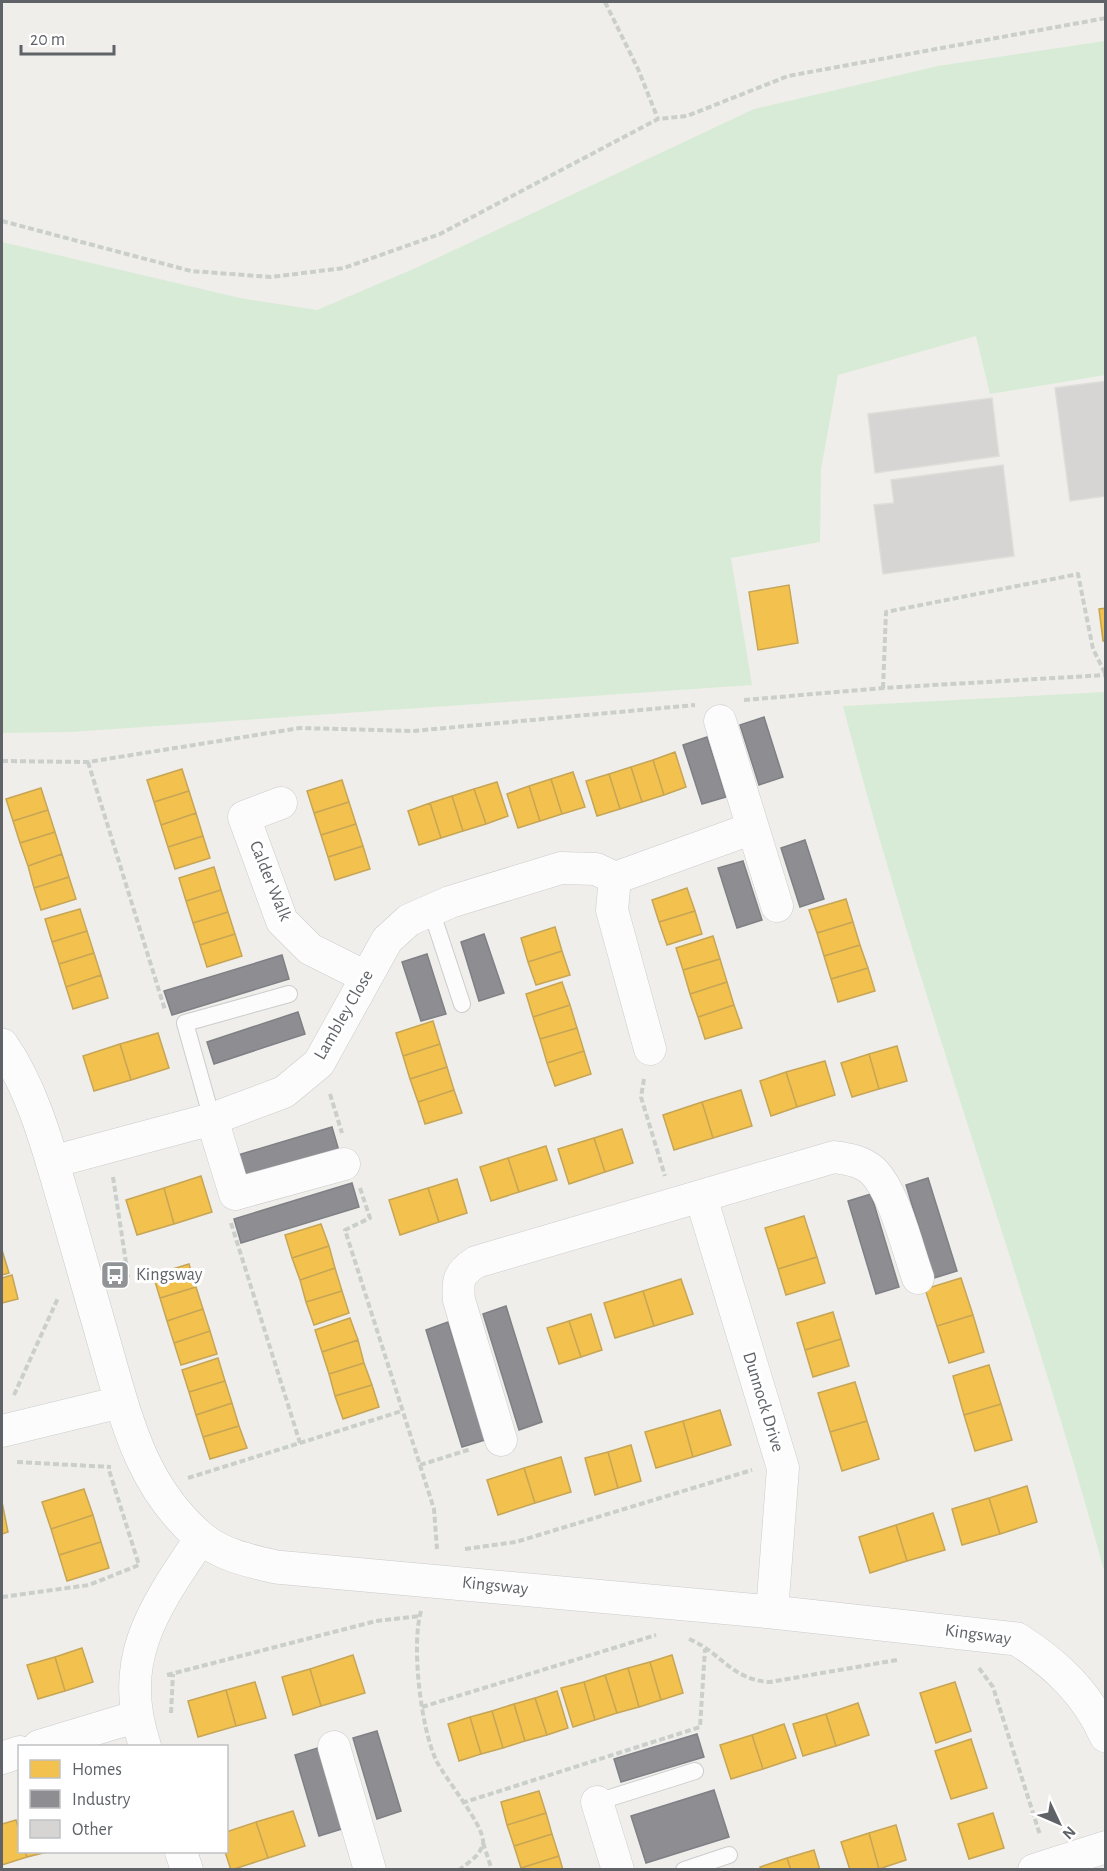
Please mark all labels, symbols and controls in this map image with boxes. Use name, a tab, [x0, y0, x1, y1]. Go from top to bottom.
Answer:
scale bar	[21, 18, 114, 56]
text: 20 m	[30, 31, 65, 49]
street label: Calder Walk	[246, 838, 294, 924]
street label: Lambley Close	[311, 967, 377, 1063]
bus stop icon: Kingsway	[99, 1259, 131, 1291]
place label: Kingsway	[136, 1266, 203, 1284]
street label: Dunnock Drive	[739, 1350, 787, 1454]
street label: Kingsway	[461, 1574, 529, 1598]
street label: Kingsway	[944, 1621, 1013, 1649]
legend	[18, 1745, 228, 1853]
text: Homes	[72, 1761, 122, 1779]
text: Industry	[72, 1791, 131, 1809]
north arrow	[1029, 1793, 1089, 1853]
text: Other	[72, 1821, 113, 1839]
text: N	[1059, 1823, 1079, 1842]

